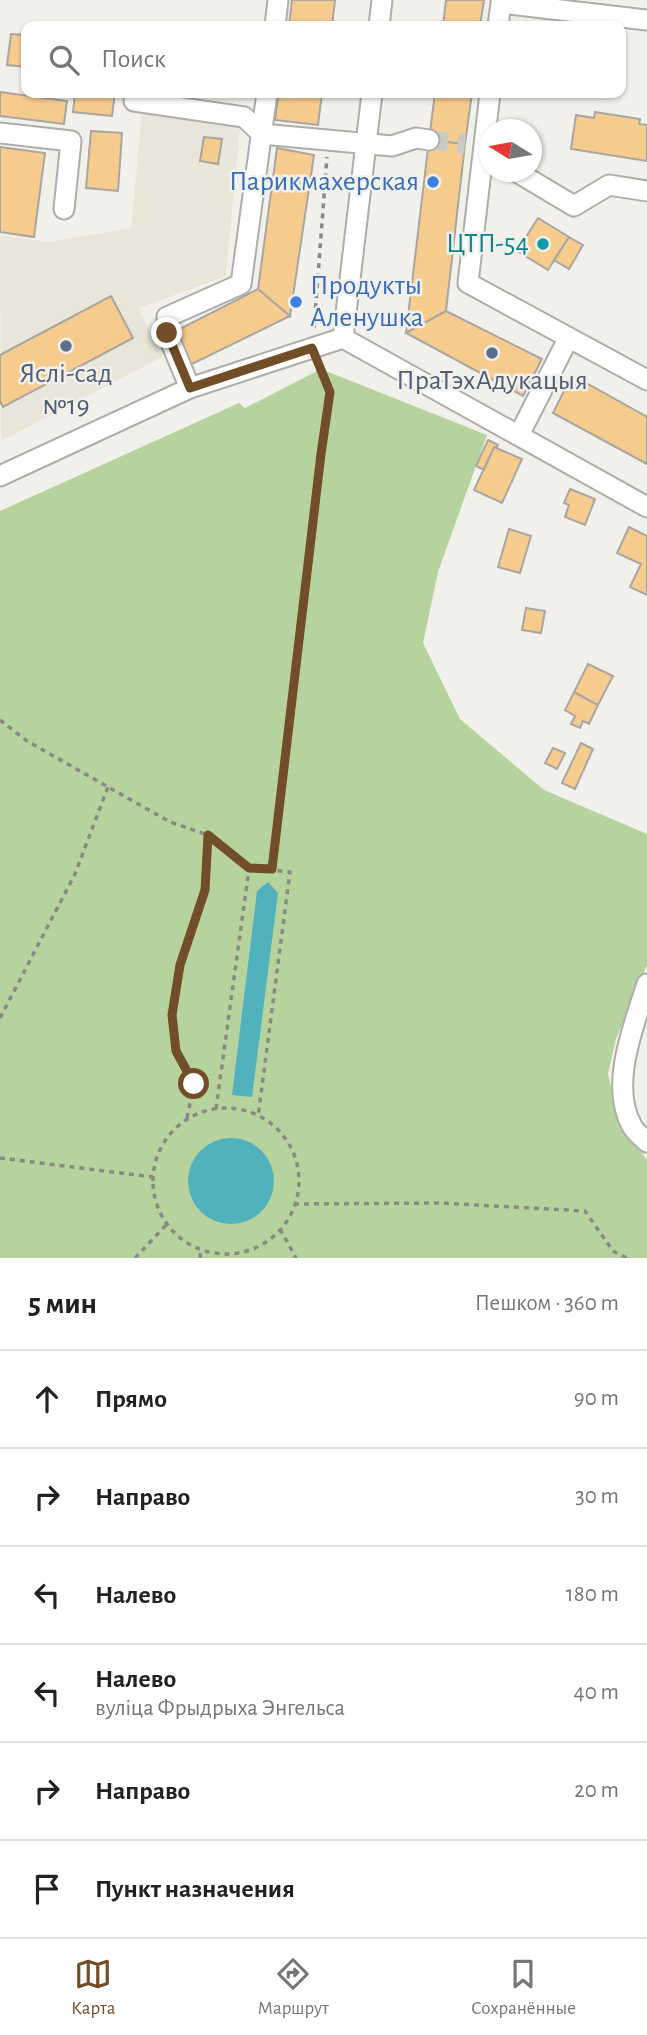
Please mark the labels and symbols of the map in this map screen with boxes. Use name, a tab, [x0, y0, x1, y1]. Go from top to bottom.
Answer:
north arrow	[479, 119, 542, 182]
place label: Парикмахерская	[229, 168, 419, 196]
marker: Парикмахерская	[425, 174, 441, 190]
place label: ЦТП-54	[446, 230, 529, 258]
marker: ЦТП-54	[535, 236, 551, 252]
place label: Продукты Аленушка	[310, 272, 424, 332]
marker: Продукты Аленушка	[288, 294, 304, 310]
route end	[151, 317, 182, 348]
marker: Яслі-сад №19	[58, 338, 74, 354]
marker: ПраТэхАдукацыя	[484, 345, 500, 361]
place label: Яслі-сад №19	[20, 360, 112, 420]
place label: ПраТэхАдукацыя	[396, 367, 588, 395]
route start	[178, 1068, 209, 1099]

